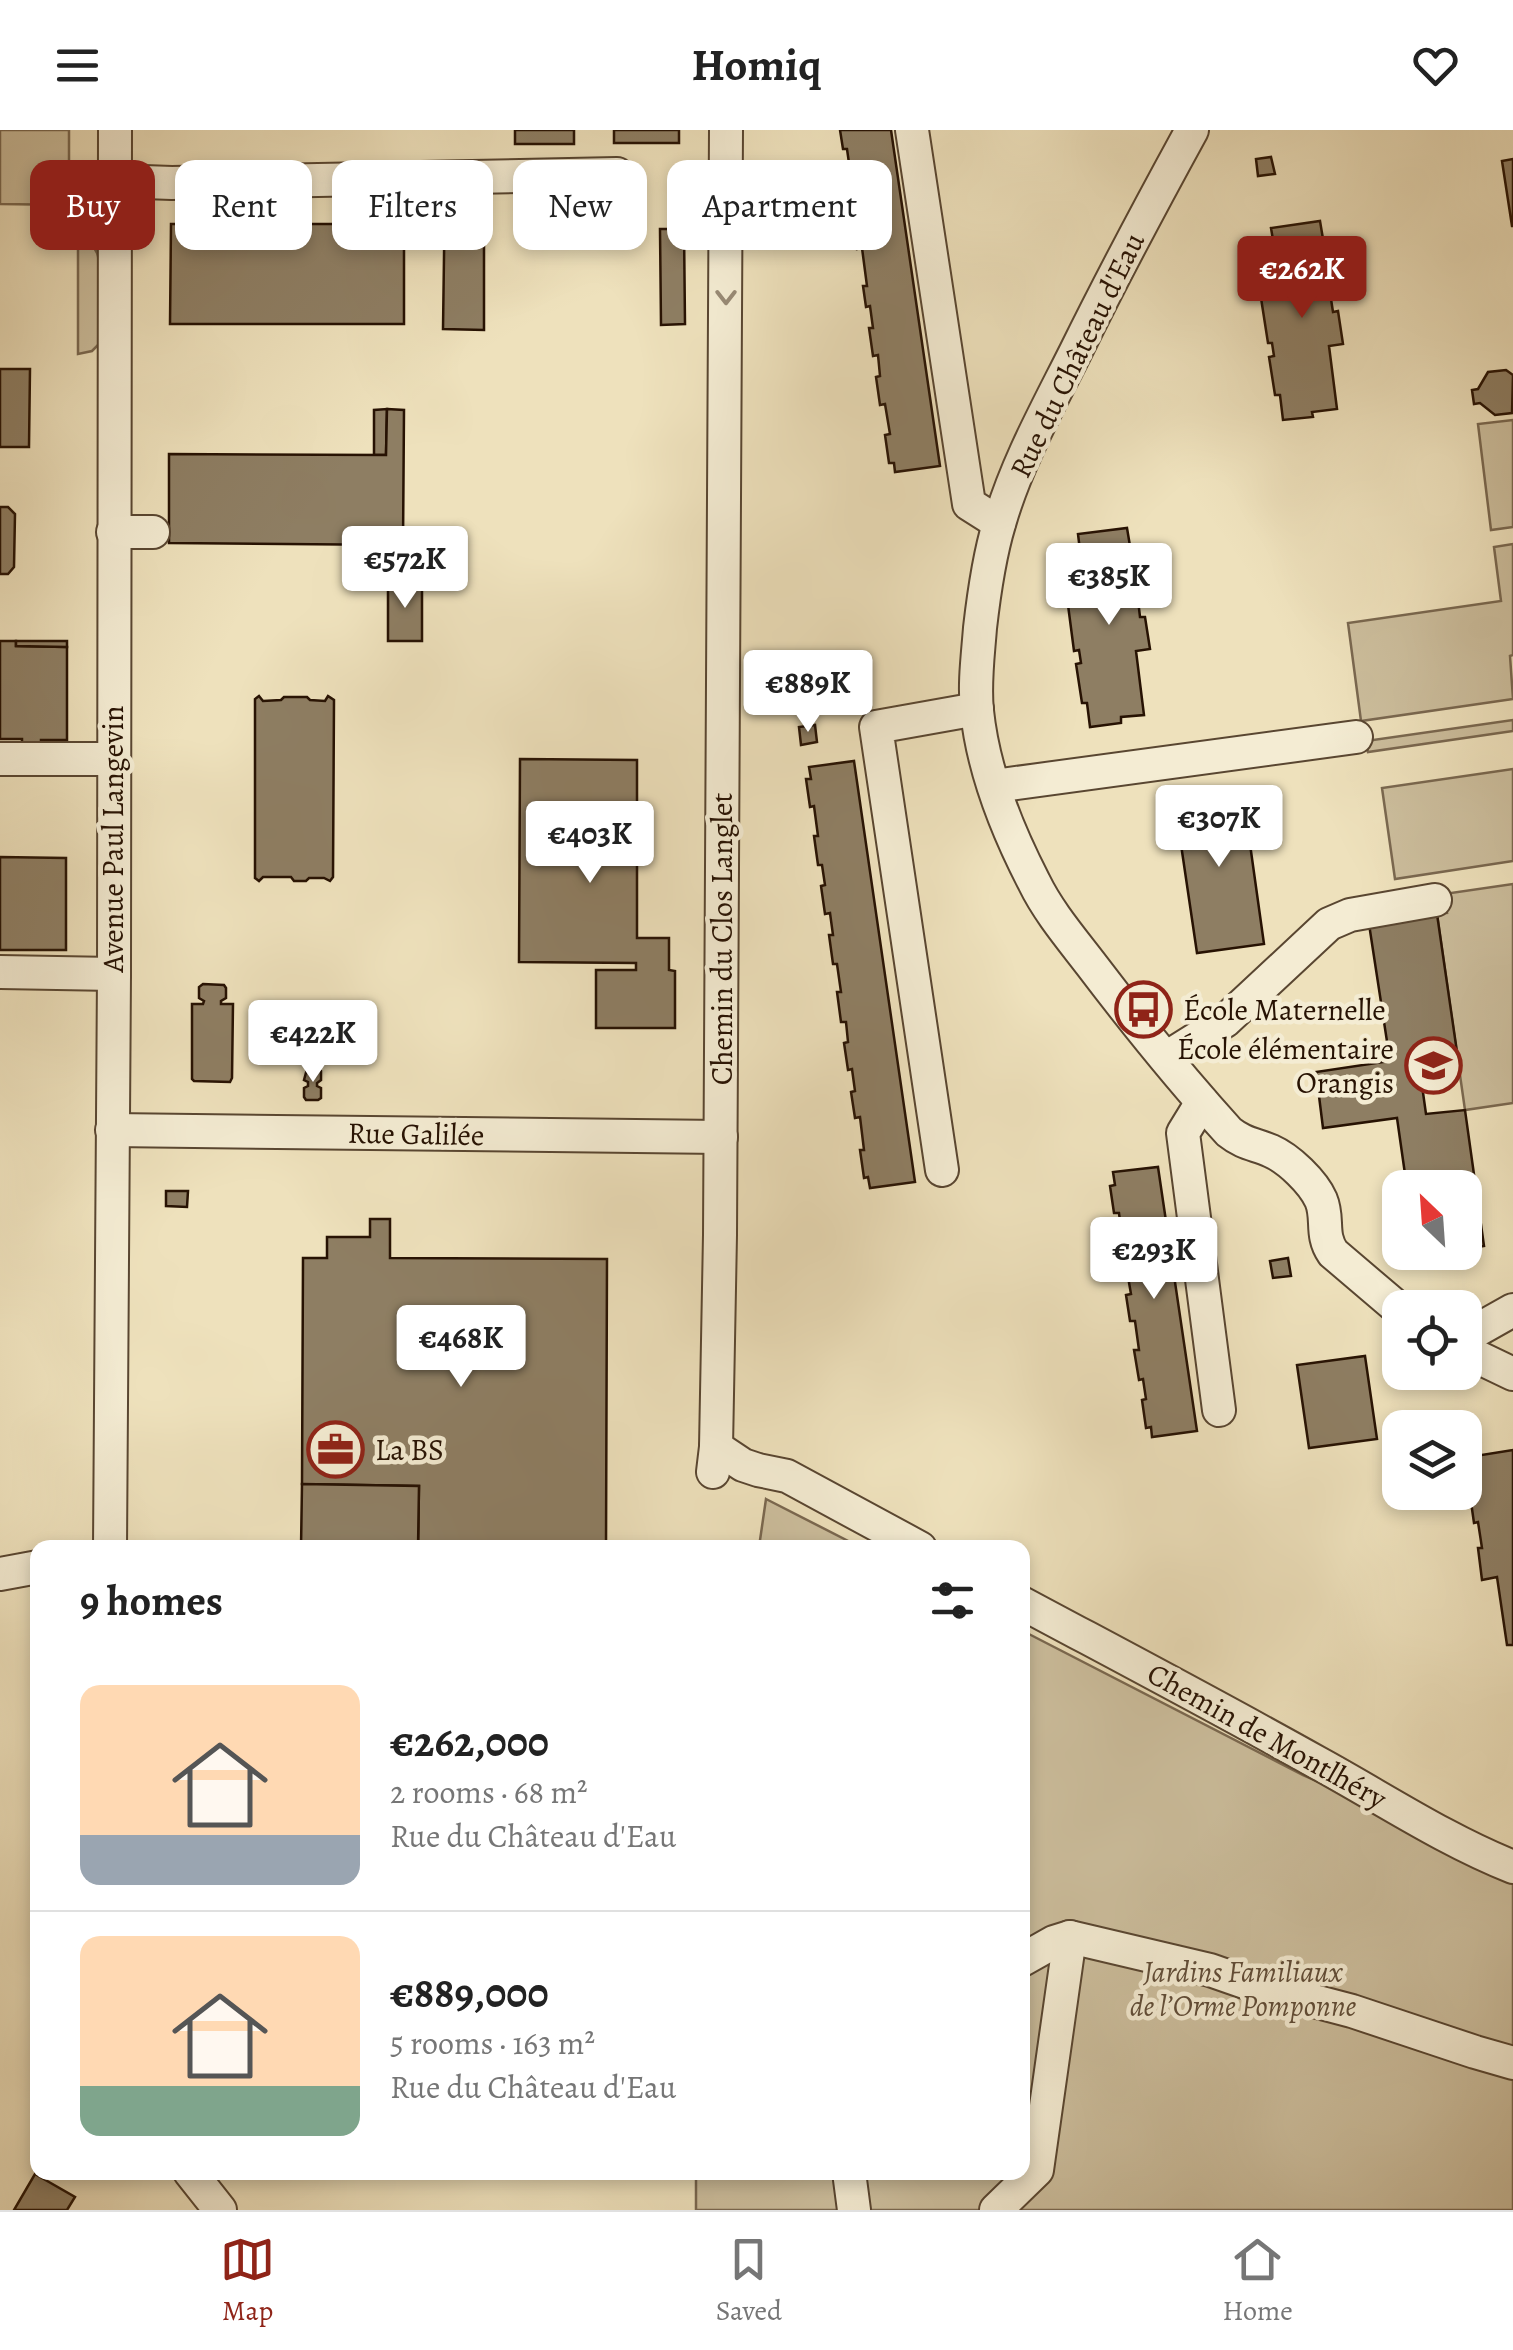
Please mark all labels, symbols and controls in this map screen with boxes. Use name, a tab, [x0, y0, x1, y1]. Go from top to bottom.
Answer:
text: Homiq	[691, 34, 822, 96]
icon: menu	[50, 38, 105, 93]
icon: heart	[1408, 38, 1463, 93]
chip: Buy	[30, 160, 155, 250]
chip: Rent	[175, 160, 312, 250]
chip: Filters	[332, 160, 493, 250]
chip: New	[513, 160, 647, 250]
chip: Apartment	[667, 160, 892, 250]
street label: Rue du Château d'Eau	[1000, 225, 1154, 484]
pin: €262K	[1232, 236, 1372, 321]
text: €262K	[1259, 246, 1345, 290]
one-way arrow	[715, 290, 737, 306]
pin: €572K	[335, 526, 475, 611]
text: €572K	[364, 536, 446, 580]
pin: €385K	[1039, 543, 1179, 628]
text: €385K	[1068, 553, 1150, 597]
pin: €889K	[738, 650, 878, 735]
text: €889K	[766, 660, 850, 704]
street label: Avenue Paul Langevin	[93, 705, 133, 974]
pin: €307K	[1149, 785, 1289, 870]
street label: Chemin du Clos Langlet	[702, 793, 742, 1085]
text: €307K	[1178, 795, 1260, 839]
pin: €403K	[520, 801, 660, 886]
text: €403K	[548, 811, 632, 855]
bus stop icon: École Maternelle	[1114, 980, 1174, 1040]
place label: École Maternelle	[1183, 990, 1386, 1030]
pin: €422K	[243, 1000, 383, 1085]
text: €422K	[270, 1010, 356, 1054]
place label: École élémentaire Orangis	[1177, 1029, 1394, 1103]
school or university icon: École élémentaire Orangis	[1403, 1036, 1463, 1096]
street label: Rue Galilée	[347, 1113, 485, 1155]
north arrow	[1382, 1170, 1482, 1270]
map controls	[1382, 1170, 1482, 1510]
pin: €293K	[1084, 1217, 1224, 1302]
text: €293K	[1112, 1227, 1196, 1271]
button: locate	[1382, 1290, 1482, 1390]
pin: €468K	[391, 1305, 531, 1390]
text: €468K	[419, 1315, 503, 1359]
button: layers	[1382, 1410, 1482, 1510]
office icon: La BS	[306, 1420, 366, 1480]
place label: La BS	[375, 1430, 444, 1470]
text: 9 homes	[80, 1572, 223, 1629]
icon: filters	[925, 1573, 980, 1628]
street label: Chemin de Montlhéry	[1140, 1654, 1394, 1819]
text: €262,000	[390, 1713, 549, 1770]
icon: home	[160, 1725, 280, 1845]
text: 2 rooms · 68 m²	[390, 1770, 588, 1814]
text: Rue du Château d'Eau	[390, 1814, 676, 1858]
park label: Jardins Familiaux de l’Orme Pomponne	[1130, 1952, 1357, 2026]
text: €889,000	[390, 1964, 549, 2021]
icon: home	[160, 1976, 280, 2096]
text: 5 rooms · 163 m²	[390, 2021, 595, 2065]
text: Rue du Château d'Eau	[390, 2065, 676, 2109]
tab: Map	[220, 2232, 275, 2330]
tab: Saved	[716, 2232, 782, 2330]
tab: Home	[1222, 2232, 1293, 2330]

